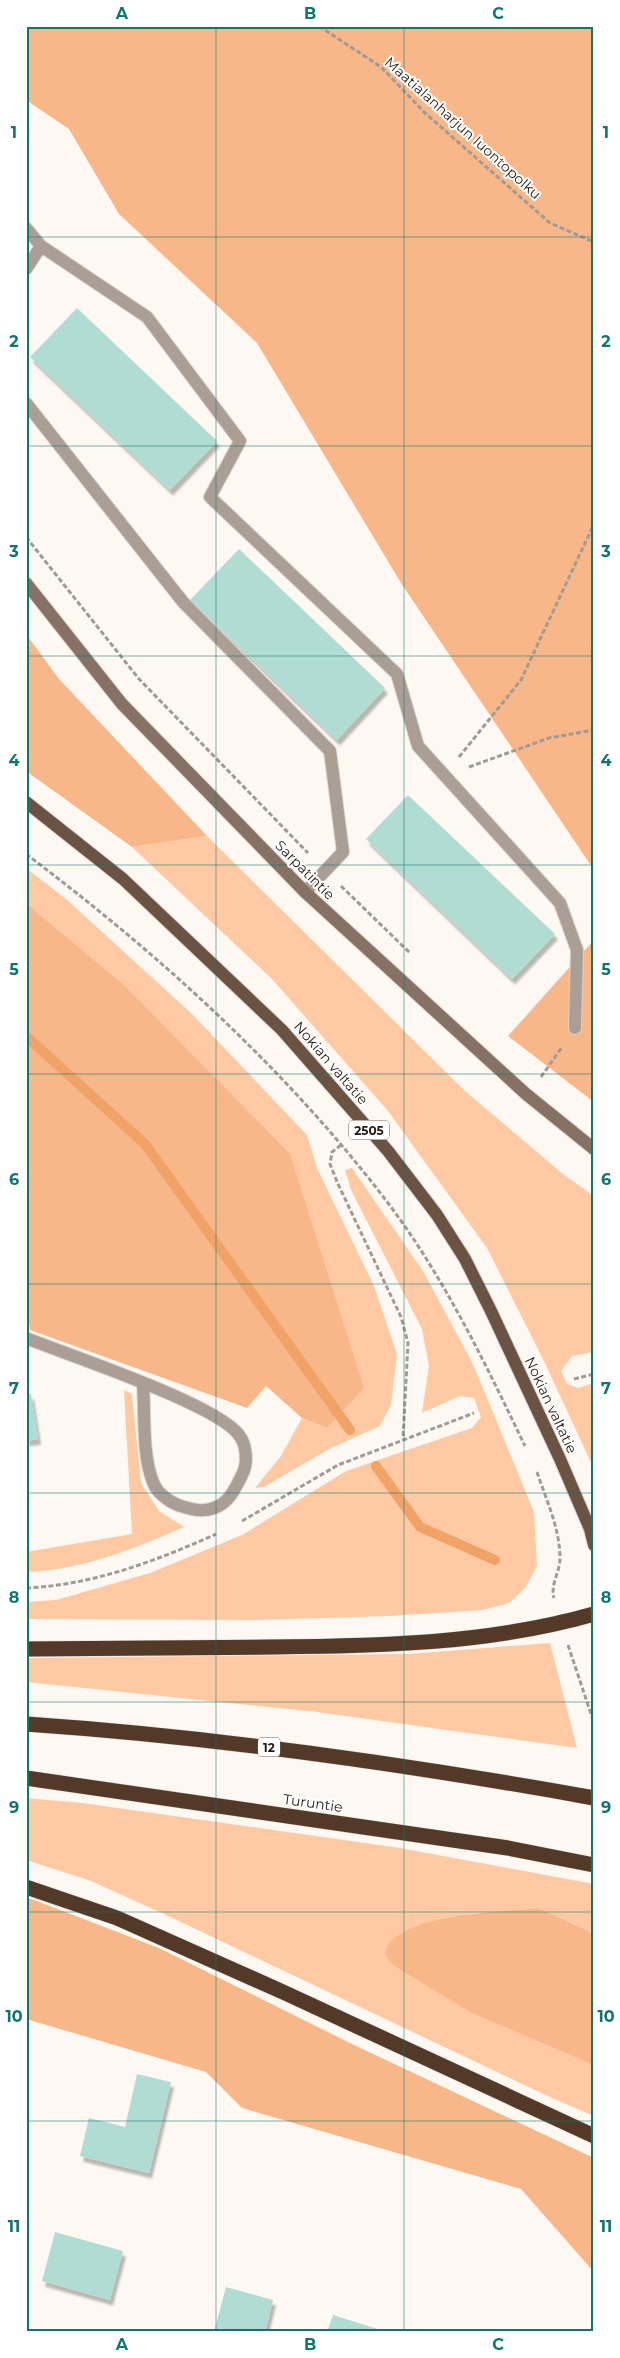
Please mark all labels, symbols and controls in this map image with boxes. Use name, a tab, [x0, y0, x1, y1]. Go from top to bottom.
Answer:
text: A	[115, 4, 129, 23]
text: B	[304, 4, 316, 23]
text: C	[492, 4, 504, 23]
street label: Maatialanharjun luontopolku	[381, 53, 545, 203]
text: 1	[11, 123, 17, 142]
text: 1	[603, 123, 609, 142]
text: 2	[9, 332, 19, 351]
text: 2	[601, 332, 611, 351]
text: 3	[8, 542, 19, 561]
text: 3	[600, 542, 611, 561]
text: 4	[8, 751, 20, 770]
text: 4	[600, 751, 612, 770]
street label: Sarpatintie	[271, 836, 339, 904]
text: 5	[9, 960, 19, 979]
text: 5	[601, 960, 611, 979]
street label: Nokian valtatie	[290, 1018, 372, 1108]
road number: 2505	[349, 1120, 389, 1140]
text: 6	[9, 1170, 19, 1189]
text: 6	[601, 1170, 611, 1189]
street label: Nokian valtatie	[521, 1354, 581, 1456]
text: 7	[9, 1379, 19, 1398]
text: 7	[601, 1379, 611, 1398]
text: 8	[9, 1588, 19, 1607]
text: 8	[601, 1588, 611, 1607]
road number: 12	[258, 1738, 280, 1756]
street label: Turuntie	[282, 1790, 344, 1816]
text: 9	[9, 1798, 19, 1817]
text: 9	[601, 1798, 611, 1817]
text: 10	[5, 2007, 23, 2026]
text: 10	[597, 2007, 615, 2026]
text: 11	[8, 2217, 20, 2236]
text: 11	[600, 2217, 612, 2236]
text: A	[115, 2335, 129, 2354]
text: B	[304, 2335, 316, 2354]
text: C	[492, 2335, 504, 2354]

